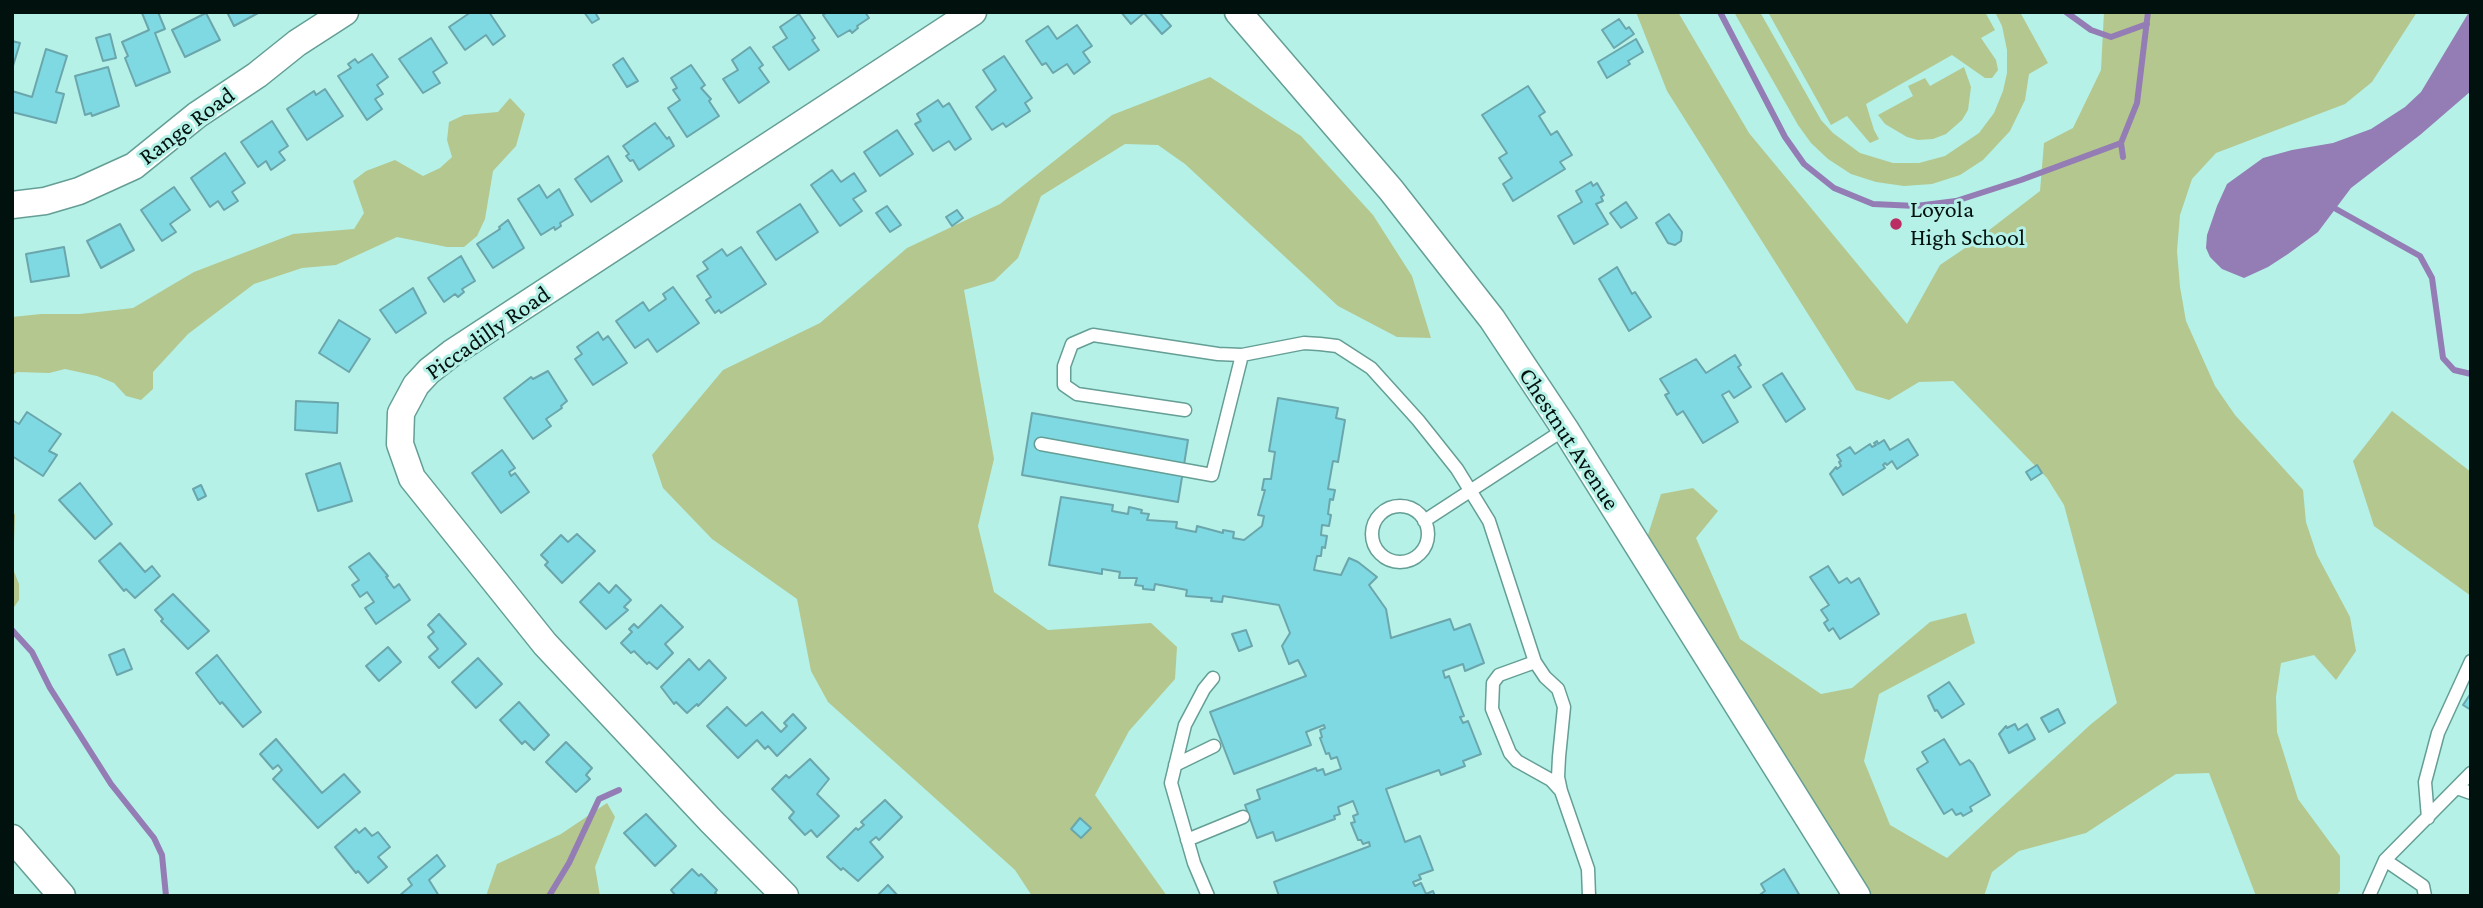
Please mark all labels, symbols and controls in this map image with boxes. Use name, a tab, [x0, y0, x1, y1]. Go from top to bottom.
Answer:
street label: Range Road	[133, 81, 241, 171]
place label: Loyola High School	[1910, 196, 2025, 252]
marker: Loyola High School	[1888, 216, 1904, 232]
street label: Piccadilly Road	[420, 280, 556, 386]
street label: Chestnut Avenue	[1512, 363, 1626, 515]

